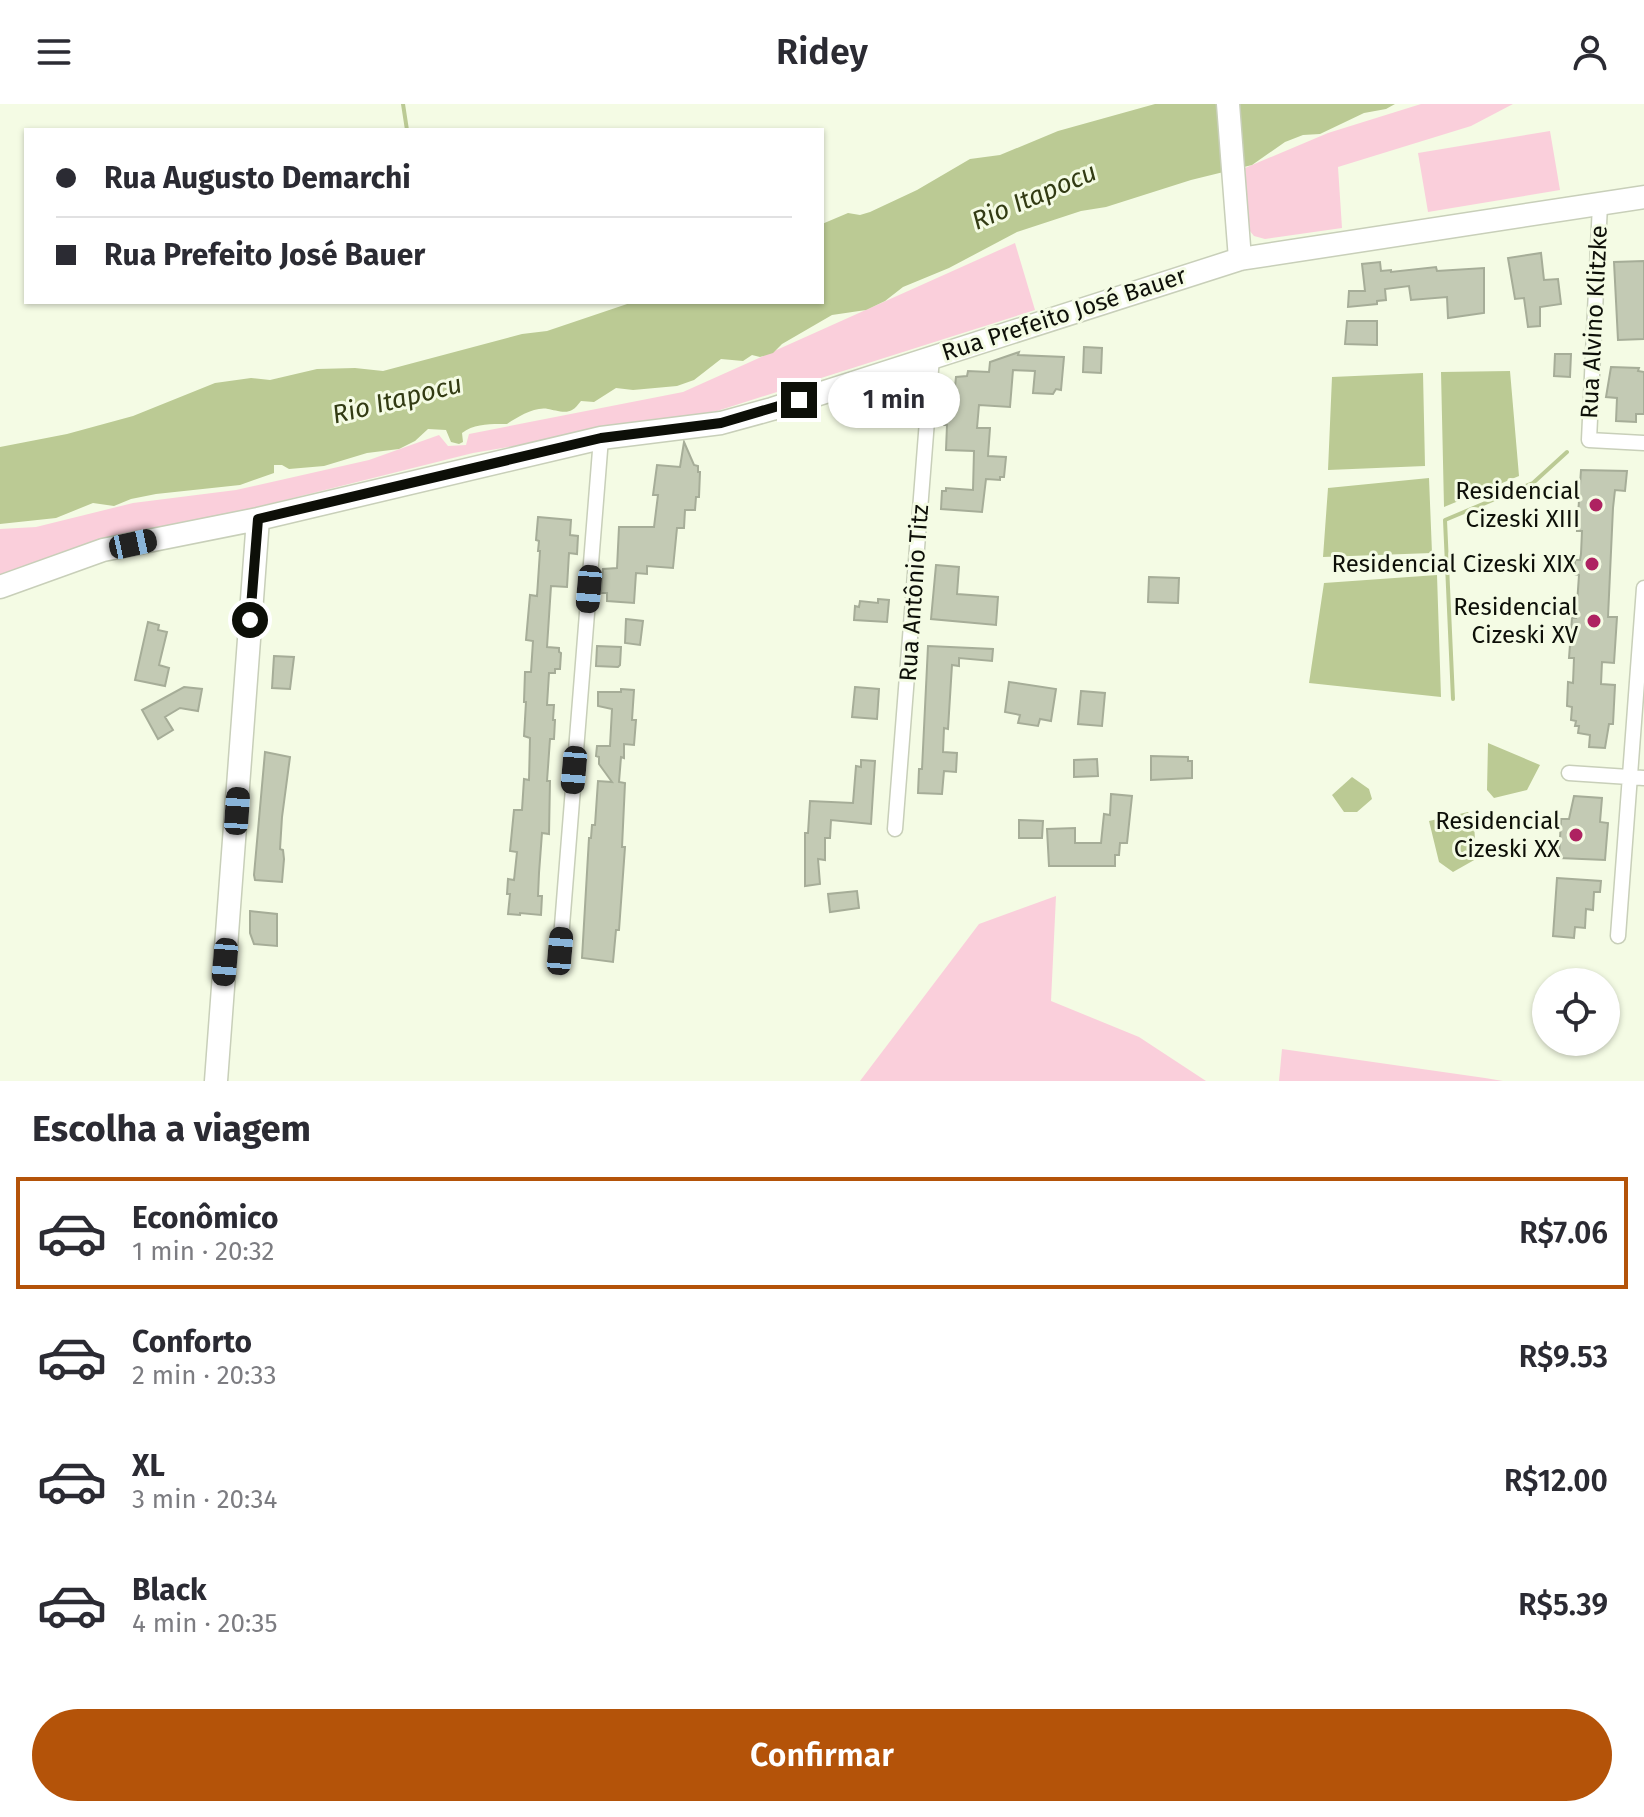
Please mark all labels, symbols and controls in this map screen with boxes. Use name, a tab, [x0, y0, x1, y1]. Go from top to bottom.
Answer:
icon: menu	[32, 30, 76, 74]
text: Ridey	[776, 30, 868, 74]
icon: person	[1568, 30, 1612, 74]
water label: Rio Itapocu	[967, 156, 1101, 237]
text: Rua Augusto Demarchi	[104, 160, 411, 196]
street label: Rua Alvino Klitzke	[1575, 225, 1613, 419]
text: Rua Prefeito José Bauer	[104, 237, 425, 273]
street label: Rua Prefeito José Bauer	[938, 261, 1190, 367]
water label: Rio Itapocu	[329, 368, 465, 431]
callout: 1 min	[827, 372, 959, 428]
route end	[781, 382, 817, 418]
text: 1 min	[863, 384, 925, 415]
place label: Residencial Cizeski XIII	[1455, 477, 1580, 533]
marker: Residencial Cizeski XIII	[1587, 496, 1605, 514]
street label: Rua Antônio Titz	[894, 503, 934, 683]
car	[107, 527, 159, 561]
place label: Residencial Cizeski XIX	[1332, 550, 1576, 578]
marker: Residencial Cizeski XIX	[1583, 555, 1601, 573]
car	[575, 564, 603, 614]
place label: Residencial Cizeski XV	[1453, 593, 1579, 649]
route start	[232, 602, 268, 638]
marker: Residencial Cizeski XV	[1585, 612, 1603, 630]
car	[560, 745, 588, 795]
car	[223, 786, 251, 836]
place label: Residencial Cizeski XX	[1435, 807, 1560, 863]
marker: Residencial Cizeski XX	[1567, 826, 1585, 844]
car	[546, 926, 574, 976]
car	[211, 937, 239, 987]
map controls	[1532, 968, 1620, 1056]
button: locate	[1532, 968, 1620, 1056]
text: Escolha a viagem	[32, 1107, 311, 1151]
icon: car	[36, 1197, 108, 1269]
text: Econômico	[132, 1200, 278, 1236]
text: R$7.06	[1519, 1215, 1608, 1251]
text: 1 min · 20:32	[132, 1236, 274, 1267]
icon: car	[36, 1321, 108, 1393]
text: Conforto	[132, 1324, 252, 1360]
text: R$9.53	[1519, 1339, 1608, 1375]
text: 2 min · 20:33	[132, 1360, 276, 1391]
icon: car	[36, 1445, 108, 1517]
text: XL	[132, 1448, 165, 1484]
text: R$12.00	[1504, 1463, 1608, 1499]
text: 3 min · 20:34	[132, 1484, 277, 1515]
icon: car	[36, 1569, 108, 1641]
text: Black	[132, 1572, 207, 1608]
text: R$5.39	[1518, 1587, 1608, 1623]
text: 4 min · 20:35	[132, 1608, 277, 1639]
button: Confirmar	[32, 1709, 1612, 1801]

